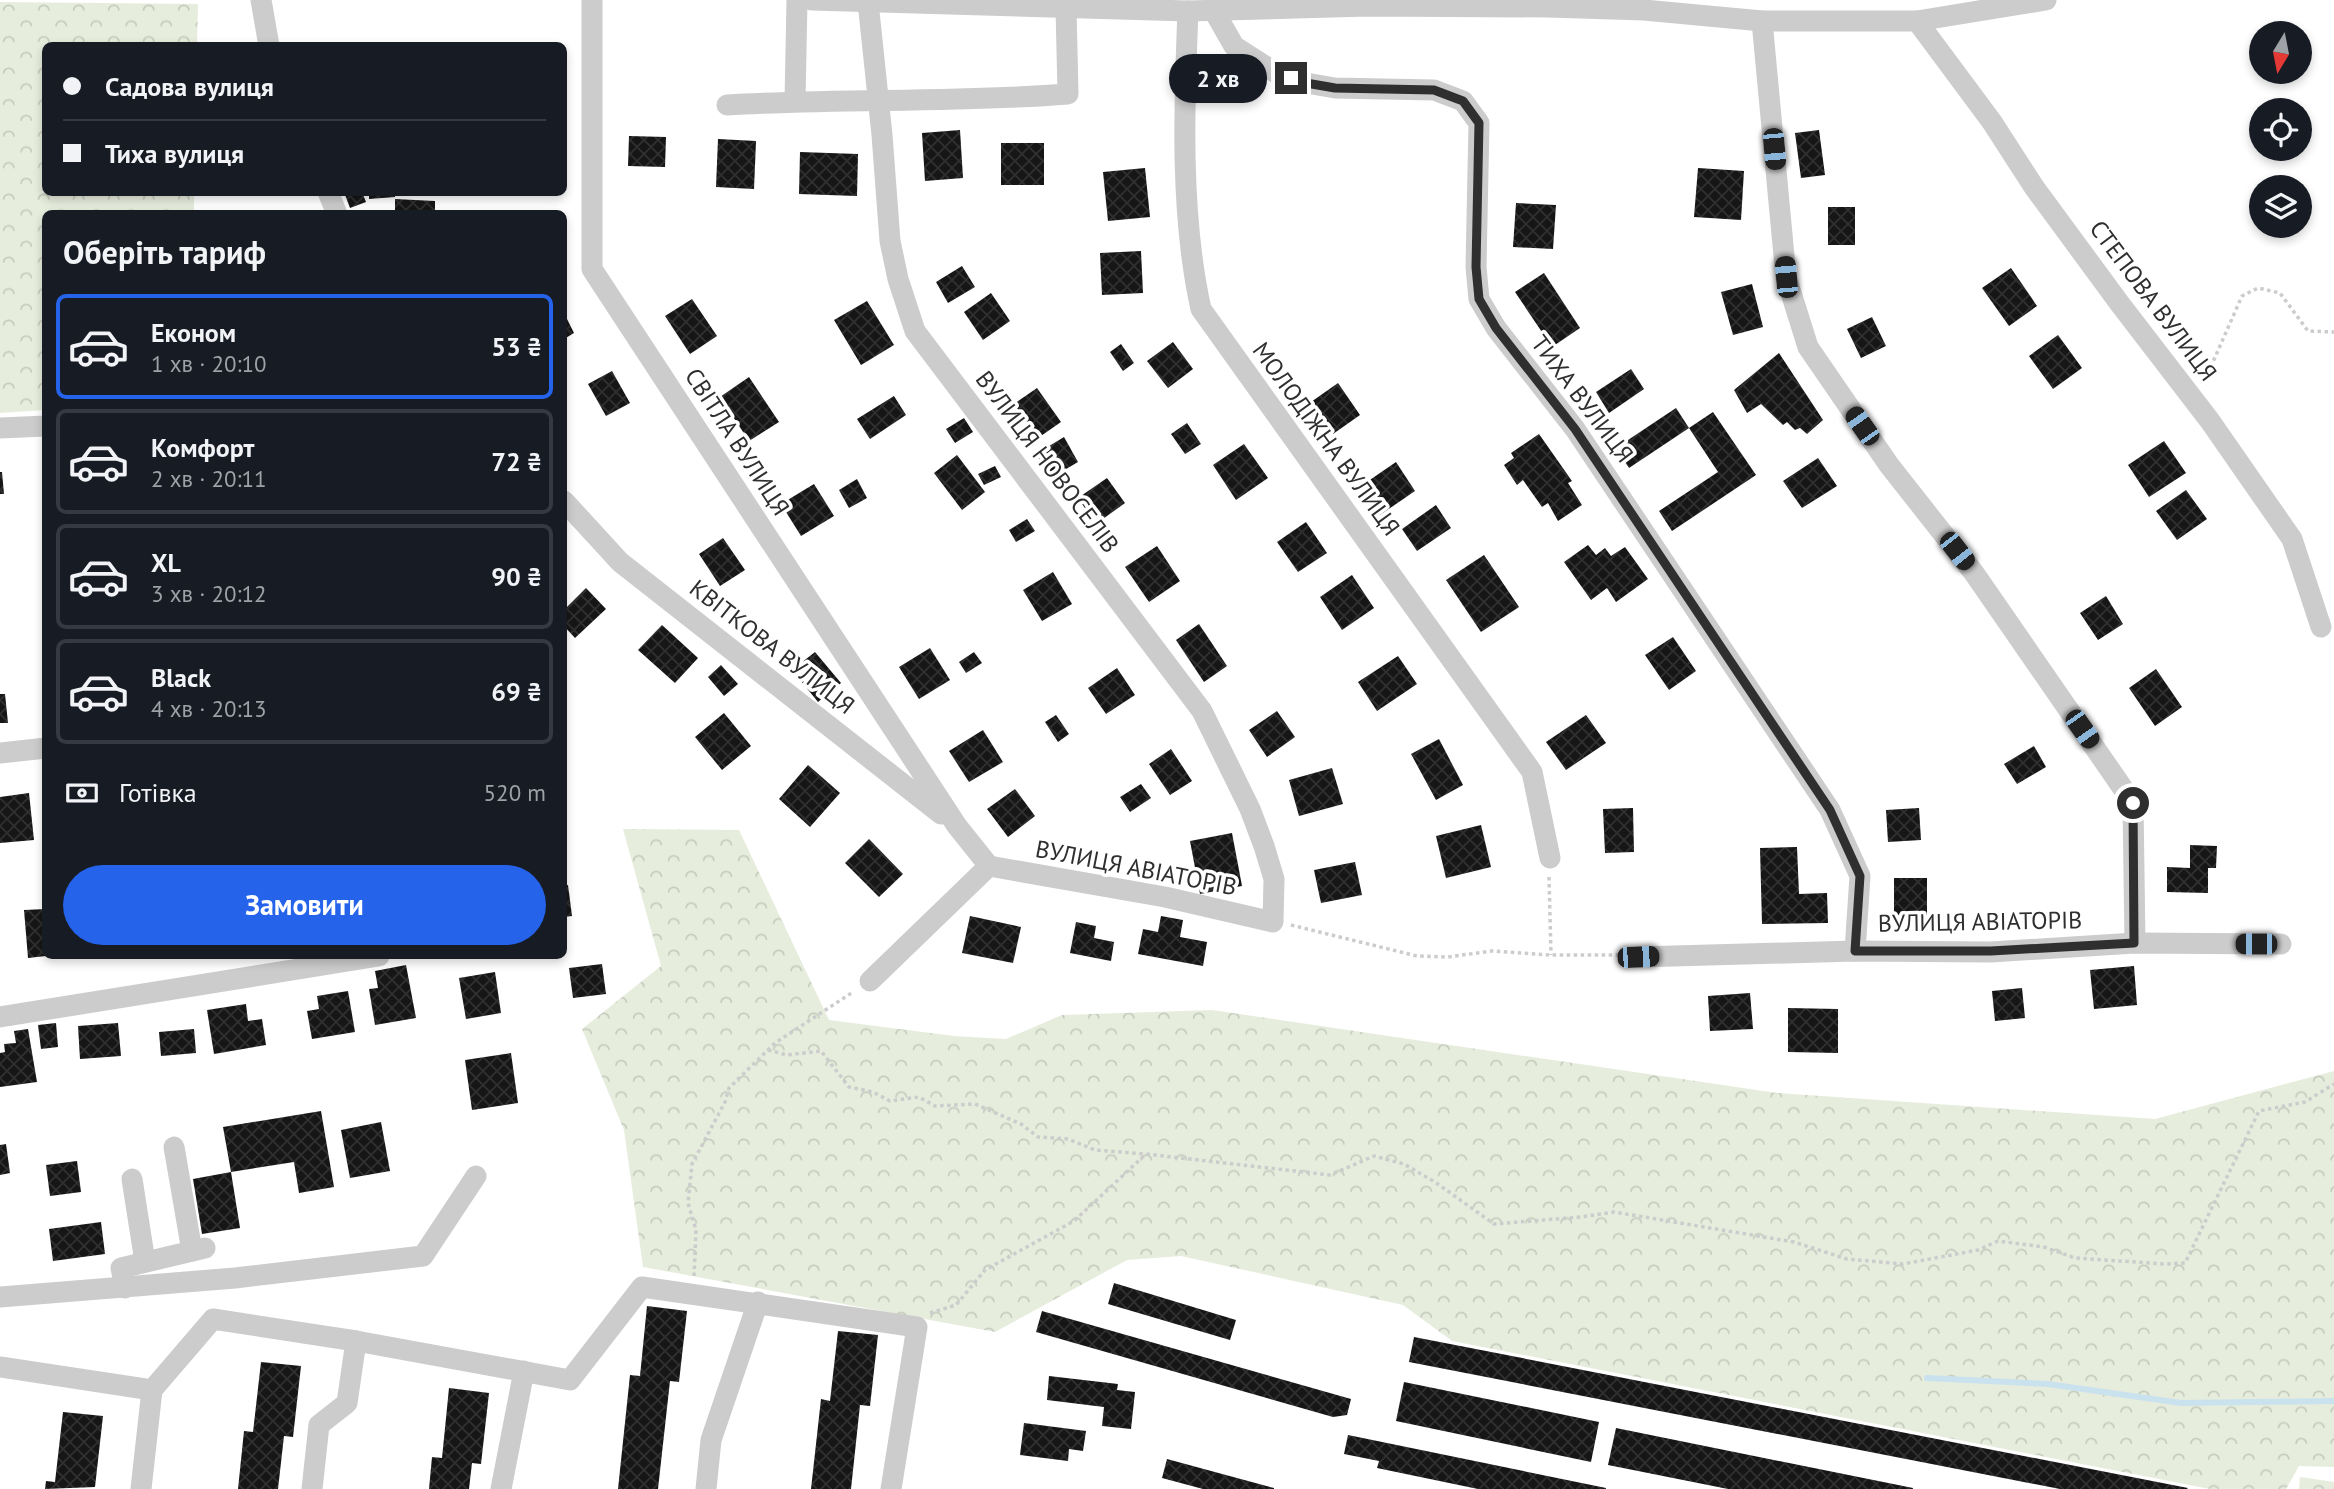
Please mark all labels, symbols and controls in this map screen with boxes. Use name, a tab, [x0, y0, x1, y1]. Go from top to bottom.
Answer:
north arrow	[2249, 21, 2312, 84]
map controls	[2249, 21, 2312, 238]
callout: 2 хв	[1168, 54, 1266, 102]
route end	[1275, 62, 1307, 94]
text: 2 хв	[1197, 64, 1239, 93]
text: Садова вулиця	[105, 70, 274, 103]
button: locate	[2249, 98, 2312, 161]
car	[1762, 127, 1787, 171]
text: Тиха вулиця	[105, 137, 244, 170]
button: layers	[2249, 175, 2312, 238]
street label: СТЕПОВА ВУЛИЦЯ	[2083, 214, 2224, 387]
text: Оберіть тариф	[63, 231, 266, 273]
car	[1774, 255, 1799, 299]
icon: car	[67, 315, 130, 378]
text: Економ	[151, 316, 236, 349]
street label: ТИХА ВУЛИЦЯ	[1524, 329, 1640, 469]
text: 53 ₴	[491, 330, 542, 363]
street label: МОЛОДІЖНА ВУЛИЦЯ	[1246, 336, 1407, 542]
text: 1 хв · 20:10	[151, 349, 267, 378]
street label: СВІТЛА ВУЛИЦЯ	[678, 362, 797, 521]
street label: ВУЛИЦЯ НОВОСЕЛІВ	[969, 365, 1126, 559]
car	[1842, 403, 1883, 449]
icon: car	[67, 430, 130, 493]
text: Комфорт	[151, 431, 254, 464]
text: 72 ₴	[491, 445, 542, 478]
text: 2 хв · 20:11	[151, 464, 267, 493]
car	[1936, 528, 1979, 574]
icon: car	[67, 545, 130, 608]
text: XL	[151, 546, 181, 579]
text: 90 ₴	[491, 560, 542, 593]
street label: КВІТКОВА ВУЛИЦЯ	[684, 572, 861, 721]
text: 3 хв · 20:12	[151, 579, 267, 608]
icon: car	[67, 660, 130, 723]
text: Black	[151, 661, 211, 694]
text: 69 ₴	[491, 675, 542, 708]
text: 4 хв · 20:13	[151, 694, 267, 723]
car	[2062, 706, 2103, 752]
icon: cash	[63, 774, 101, 812]
text: Готівка	[119, 776, 197, 809]
text: 520 m	[484, 778, 546, 807]
route start	[2117, 787, 2149, 819]
street label: ВУЛИЦЯ АВІАТОРІВ	[1033, 833, 1239, 902]
button: Замовити	[63, 865, 546, 945]
street label: ВУЛИЦЯ АВІАТОРІВ	[1878, 904, 2082, 939]
car	[2236, 934, 2278, 955]
car	[1617, 946, 1660, 968]

